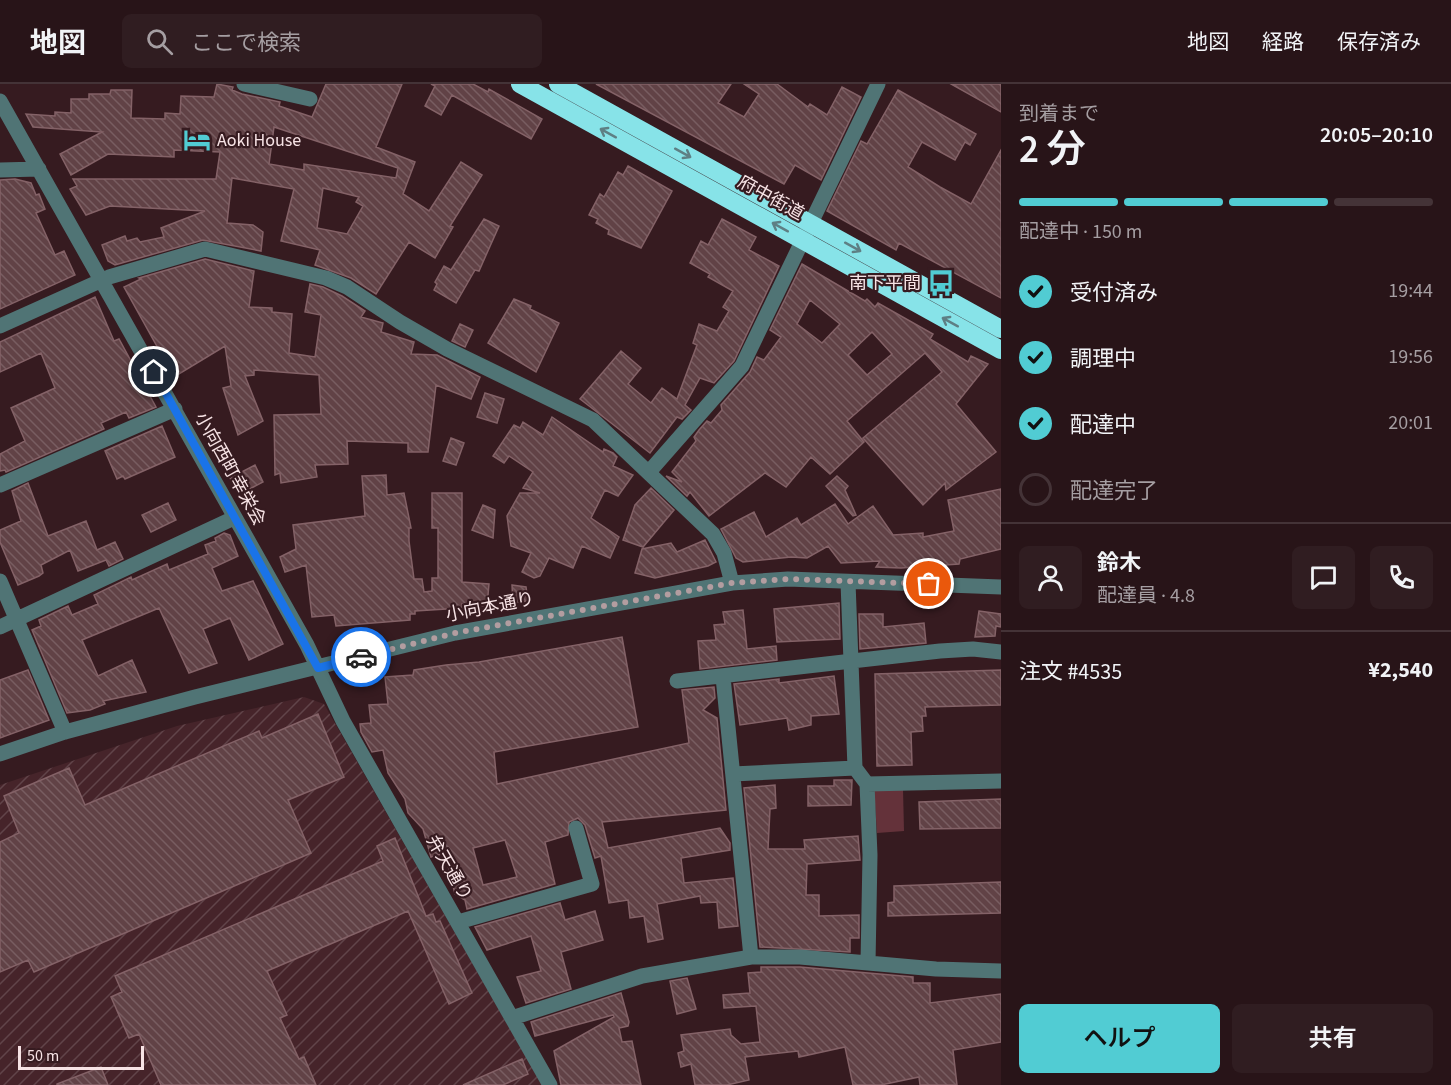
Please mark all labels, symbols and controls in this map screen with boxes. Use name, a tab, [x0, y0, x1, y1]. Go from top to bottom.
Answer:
search box	[122, 14, 542, 68]
text: 地図	[30, 23, 86, 63]
icon: search	[143, 25, 176, 58]
text: ここで検索	[191, 27, 301, 59]
text: 地図	[1187, 27, 1229, 57]
text: 経路	[1262, 27, 1304, 57]
text: 保存済み	[1337, 27, 1421, 57]
text: 到着まで	[1019, 100, 1099, 128]
text: 20:05–20:10	[1320, 119, 1433, 151]
text: 2 分	[1019, 122, 1086, 178]
hotel icon: Aoki House	[182, 125, 212, 155]
one-way arrow	[600, 127, 618, 138]
place label: Aoki House	[217, 128, 301, 153]
one-way arrow	[673, 148, 691, 159]
street label: 府中街道	[733, 170, 809, 226]
text: 配達中 · 150 m	[1019, 218, 1142, 246]
one-way arrow	[771, 221, 789, 232]
one-way arrow	[844, 241, 861, 253]
bus stop icon: 南下平間	[926, 268, 956, 298]
place label: 南下平間	[849, 271, 921, 296]
icon: check	[1019, 275, 1052, 308]
text: 受付済み	[1070, 277, 1158, 309]
text: 19:44	[1388, 277, 1433, 305]
one-way arrow	[942, 316, 959, 328]
icon: check	[1019, 341, 1052, 374]
text: 調理中	[1070, 343, 1136, 375]
text: 19:56	[1388, 343, 1433, 371]
pin	[128, 346, 179, 397]
icon: home	[137, 355, 170, 388]
icon: check	[1019, 407, 1052, 440]
street label: 小向西町幸栄会	[189, 408, 271, 530]
text: 配達中	[1070, 409, 1136, 441]
text: 20:01	[1388, 409, 1433, 437]
text: 配達完了	[1070, 475, 1158, 507]
button: person	[1019, 546, 1082, 609]
button: chat	[1292, 546, 1355, 609]
button: phone	[1370, 546, 1433, 609]
text: 鈴木	[1097, 547, 1141, 579]
pin	[903, 558, 954, 609]
icon: bag	[912, 567, 945, 600]
text: 配達員 · 4.8	[1097, 582, 1195, 610]
street label: 小向本通り	[443, 586, 537, 628]
courier	[331, 627, 391, 687]
icon: car	[345, 641, 378, 674]
text: ¥2,540	[1368, 654, 1433, 686]
text: 注文 #4535	[1019, 656, 1122, 688]
street label: 弁天通り	[420, 831, 478, 905]
button: ヘルプ	[1019, 1004, 1220, 1073]
button: 共有	[1232, 1004, 1433, 1073]
scale bar	[18, 1043, 144, 1070]
text: 50 m	[27, 1045, 59, 1067]

